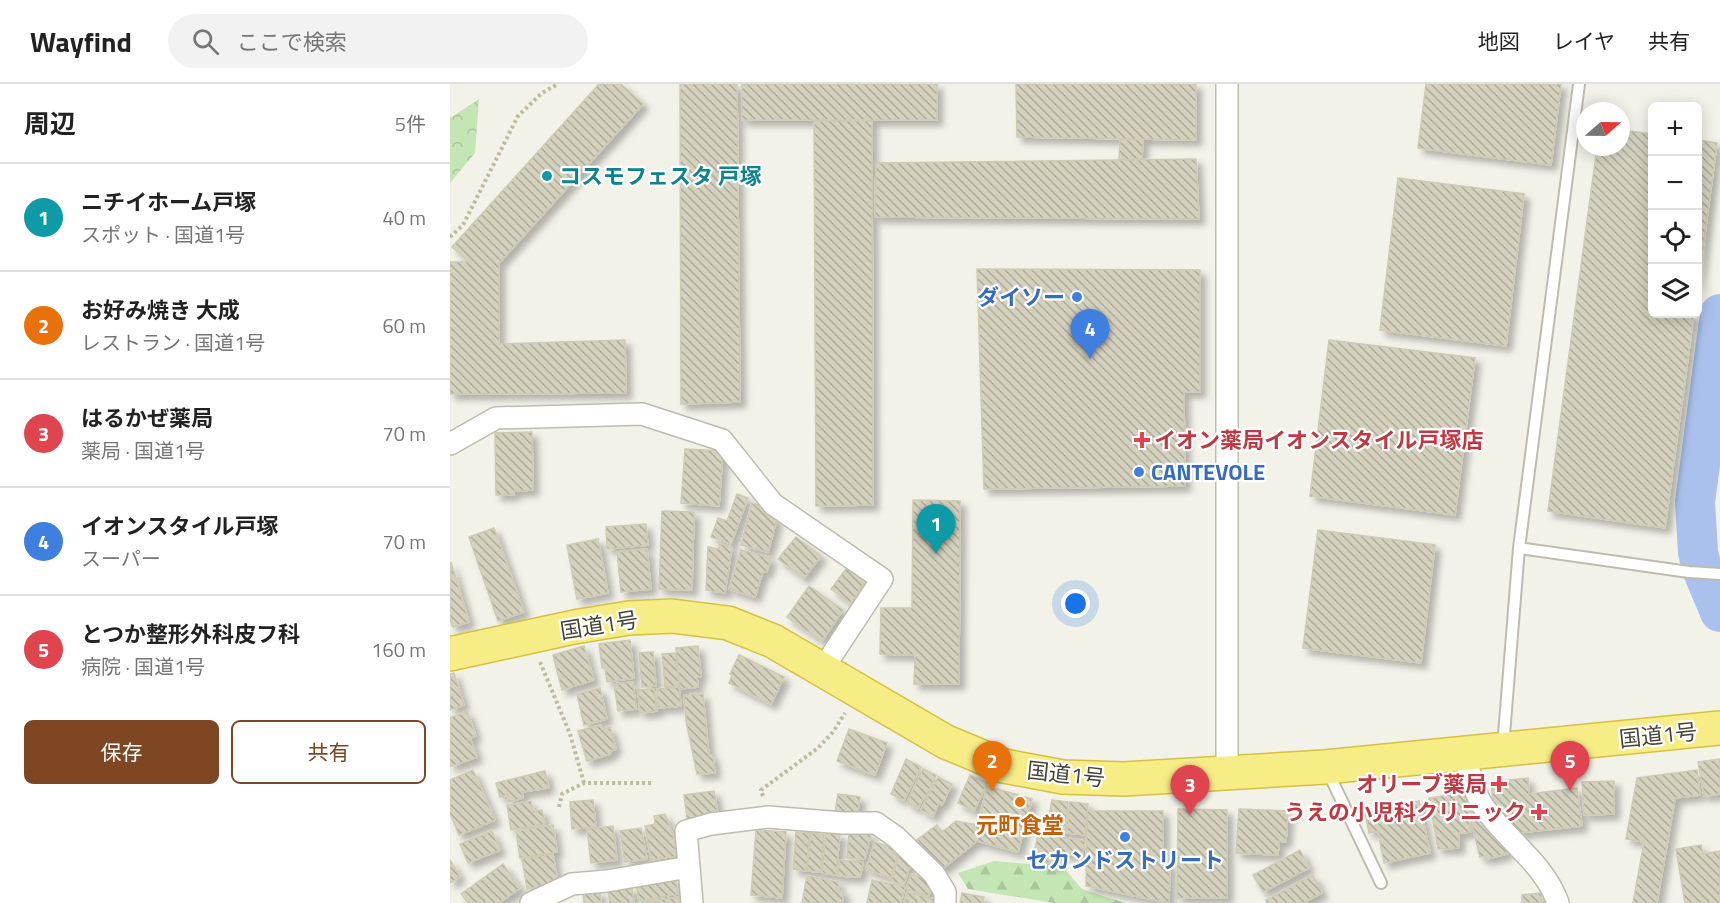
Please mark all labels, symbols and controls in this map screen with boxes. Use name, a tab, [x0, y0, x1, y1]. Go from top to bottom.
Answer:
search box	[168, 14, 588, 68]
text: Wayfind	[30, 20, 132, 63]
icon: search	[189, 25, 222, 58]
text: ここで検索	[237, 25, 347, 59]
text: 地図	[1478, 25, 1520, 57]
text: レイヤ	[1553, 25, 1615, 57]
text: 共有	[1648, 25, 1690, 57]
north arrow	[1576, 102, 1630, 156]
map controls	[1648, 102, 1702, 318]
button: +	[1648, 102, 1702, 156]
text: 周辺	[24, 104, 76, 143]
text: 5件	[395, 108, 426, 139]
button: −	[1648, 156, 1702, 210]
place label: コスモフェスタ 戸塚	[559, 159, 762, 193]
marker: コスモフェスタ 戸塚	[540, 169, 554, 183]
text: ニチイホーム戸塚	[81, 185, 256, 219]
text: 1	[38, 202, 49, 233]
text: 40 m	[382, 202, 426, 233]
button: locate	[1648, 210, 1702, 264]
text: スポット · 国道1号	[81, 219, 245, 250]
button: layers	[1648, 264, 1702, 318]
place label: ダイソー	[977, 280, 1065, 314]
marker: ダイソー	[1070, 290, 1084, 304]
text: お好み焼き 大成	[81, 293, 240, 327]
text: 2	[38, 310, 49, 341]
text: 60 m	[382, 310, 426, 341]
pin: 4	[1070, 310, 1110, 359]
text: レストラン · 国道1号	[81, 327, 265, 358]
text: はるかぜ薬局	[81, 401, 213, 435]
text: 3	[38, 418, 49, 449]
text: 70 m	[382, 418, 426, 449]
place label: イオン薬局イオンスタイル戸塚店	[1154, 423, 1484, 457]
marker: イオン薬局イオンスタイル戸塚店	[1135, 433, 1149, 447]
text: 薬局 · 国道1号	[81, 435, 205, 466]
place label: CANTEVOLE	[1151, 455, 1265, 489]
marker: CANTEVOLE	[1132, 465, 1146, 479]
pin: 1	[916, 504, 956, 554]
text: イオンスタイル戸塚	[81, 509, 279, 543]
text: 4	[38, 526, 49, 557]
text: 70 m	[382, 526, 426, 557]
text: スーパー	[81, 543, 161, 574]
your location	[1061, 589, 1090, 618]
street label: 国道1号	[558, 602, 640, 648]
text: とつか整形外科皮フ科	[81, 617, 300, 651]
text: 5	[38, 634, 49, 665]
text: 160 m	[371, 634, 426, 665]
text: 病院 · 国道1号	[81, 651, 205, 682]
street label: 国道1号	[1617, 714, 1699, 756]
button: 保存	[24, 720, 219, 784]
button: 共有	[231, 720, 426, 784]
pin: 2	[972, 742, 1012, 791]
pin: 5	[1550, 742, 1590, 791]
street label: 国道1号	[1025, 753, 1107, 795]
pin: 3	[1170, 766, 1210, 815]
place label: オリーブ薬局	[1356, 767, 1487, 801]
marker: オリーブ薬局	[1492, 777, 1506, 791]
marker: 元町食堂	[1013, 795, 1027, 809]
place label: うえの小児科クリニック	[1284, 795, 1526, 829]
marker: うえの小児科クリニック	[1530, 803, 1548, 821]
place label: 元町食堂	[976, 808, 1064, 842]
marker: セカンドストリート	[1118, 830, 1132, 844]
place label: セカンドストリート	[1026, 843, 1224, 877]

